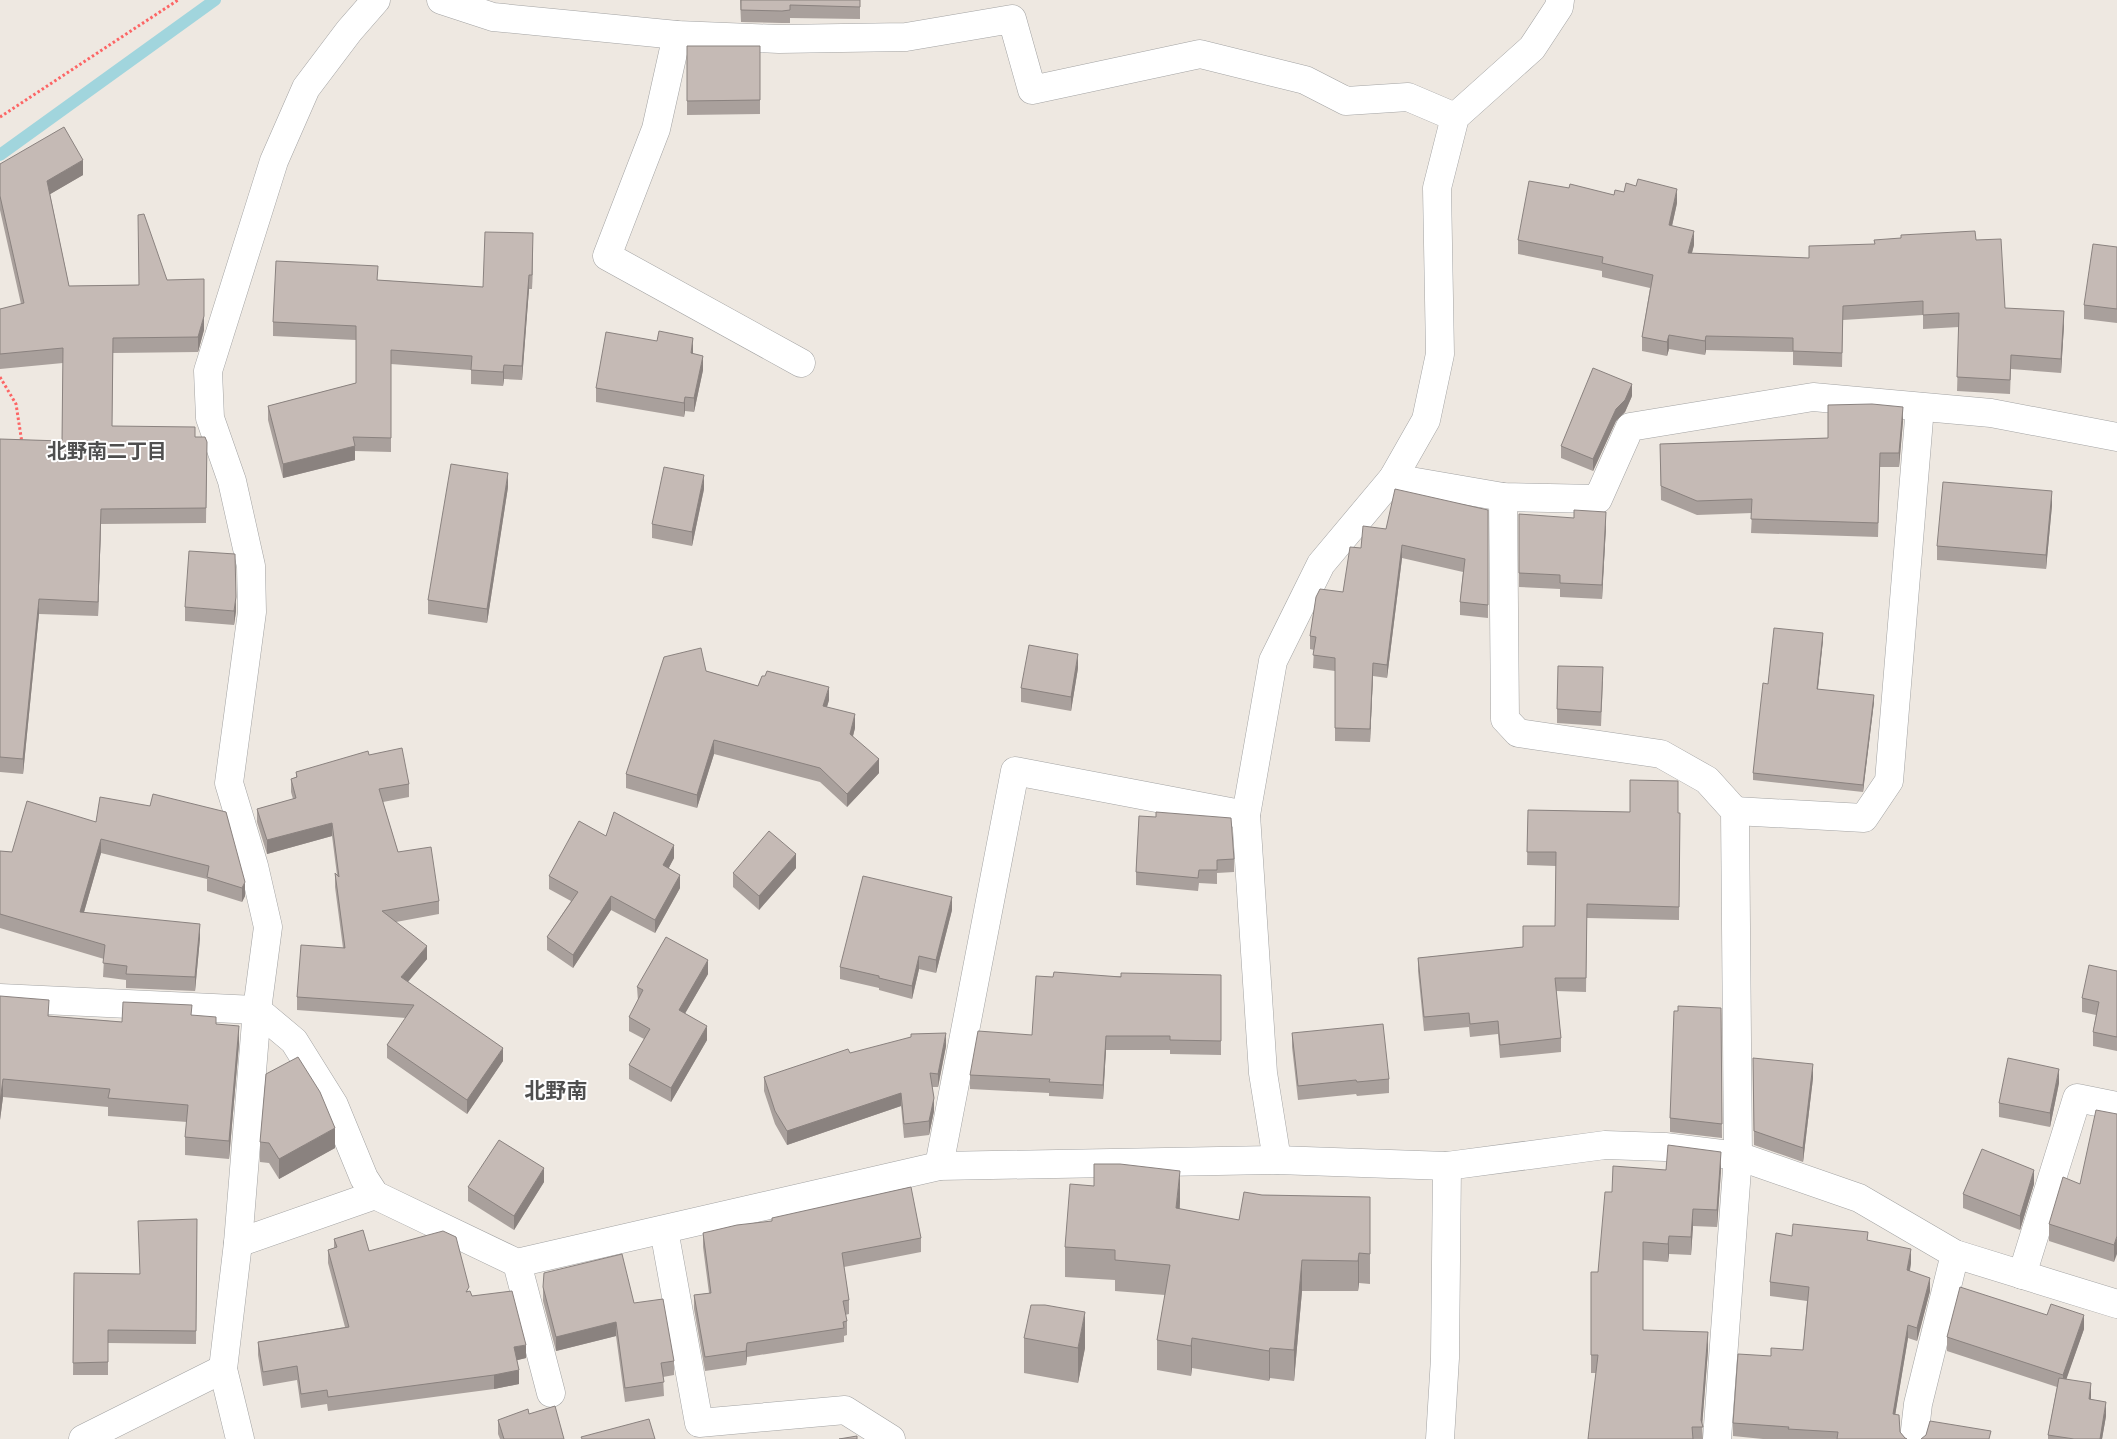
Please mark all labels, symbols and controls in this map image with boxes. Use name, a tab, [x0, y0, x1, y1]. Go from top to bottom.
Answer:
district label: 北野南二丁目	[47, 440, 167, 464]
district label: 北野南	[525, 1079, 588, 1104]

